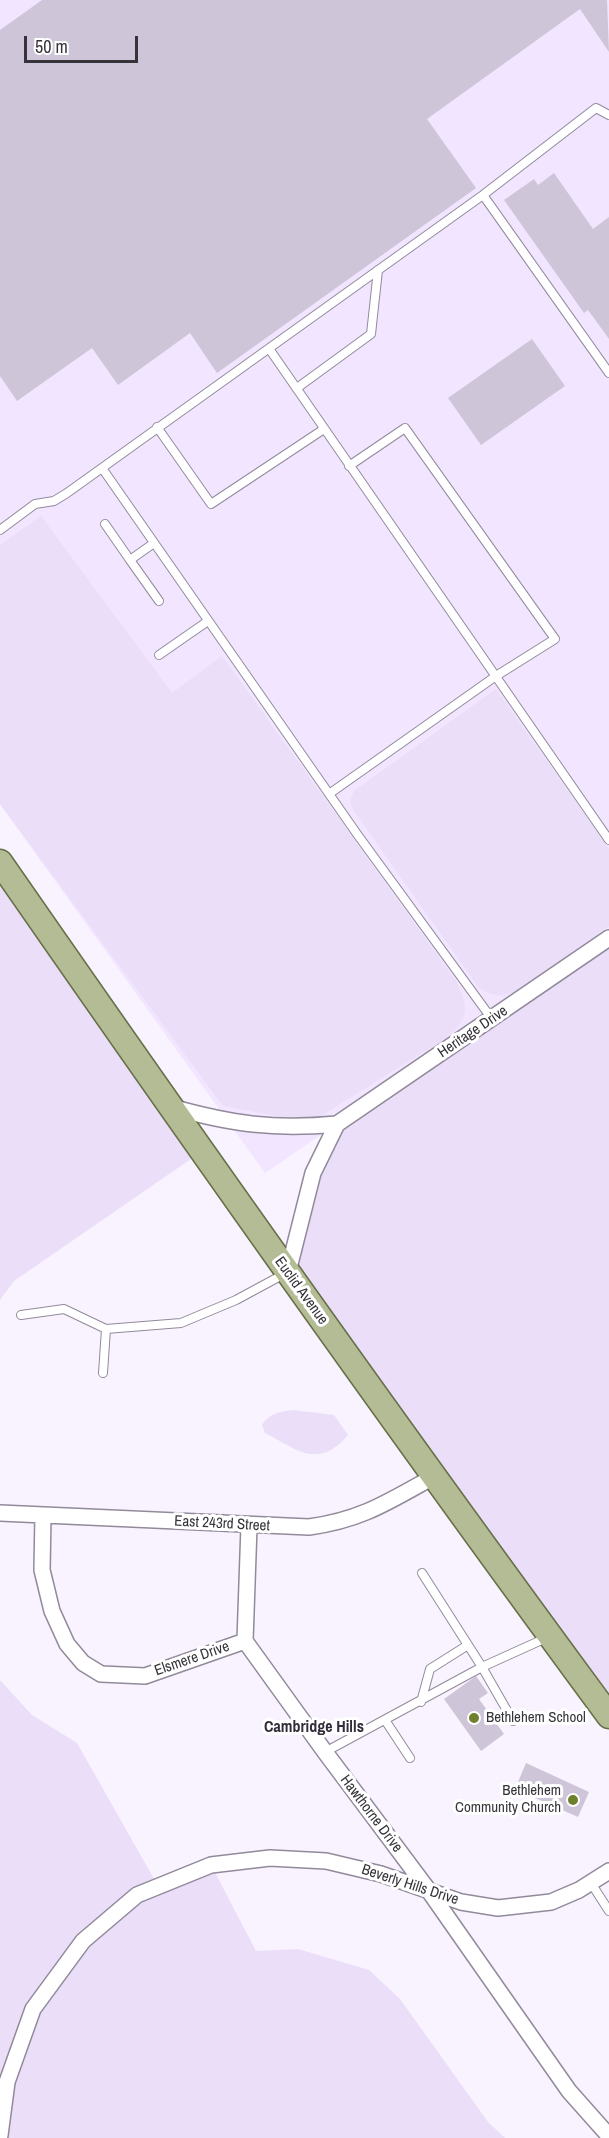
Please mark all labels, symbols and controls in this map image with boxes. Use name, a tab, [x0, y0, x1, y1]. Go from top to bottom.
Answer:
scale bar	[27, 24, 141, 62]
text: 50 m	[35, 34, 68, 59]
street label: Heritage Drive	[435, 1002, 511, 1062]
street label: Euclid Avenue	[270, 1254, 332, 1328]
street label: East 243rd Street	[174, 1513, 270, 1535]
street label: Elsmere Drive	[152, 1638, 232, 1680]
place label: Bethlehem School	[486, 1709, 586, 1727]
marker: Bethlehem School	[467, 1711, 481, 1725]
district label: Cambridge Hills	[264, 1718, 364, 1738]
street label: Hawthorne Drive	[336, 1772, 406, 1856]
place label: Bethlehem Community Church	[455, 1782, 561, 1817]
marker: Bethlehem Community Church	[566, 1793, 580, 1807]
street label: Beverly Hills Drive	[359, 1861, 461, 1909]

